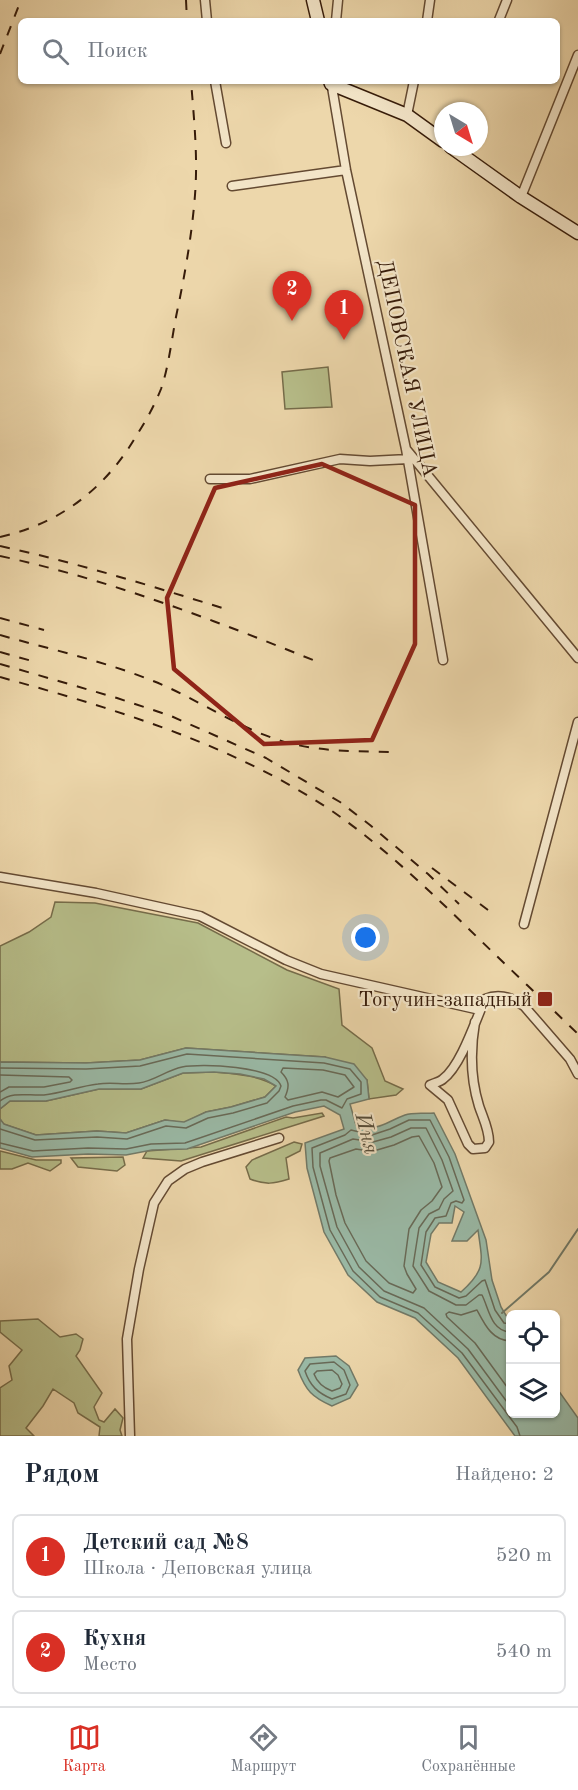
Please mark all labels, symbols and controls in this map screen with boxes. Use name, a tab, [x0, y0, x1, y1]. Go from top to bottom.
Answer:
search box	[18, 18, 560, 84]
icon: search	[39, 35, 72, 68]
text: Поиск	[87, 40, 148, 62]
north arrow	[434, 102, 488, 156]
street label: ДЕПОВСКАЯ УЛИЦА	[373, 258, 440, 479]
pin: 2	[272, 272, 312, 321]
pin: 1	[324, 290, 364, 340]
your location	[351, 923, 380, 952]
place label: Тогучин-западный	[358, 990, 532, 1011]
marker: Тогучин-западный	[536, 990, 554, 1008]
water label: Иня	[350, 1109, 382, 1157]
map controls	[506, 1310, 560, 1418]
button: locate	[506, 1310, 560, 1364]
button: layers	[506, 1364, 560, 1418]
text: Рядом	[24, 1462, 99, 1488]
text: Найдено: 2	[455, 1465, 554, 1485]
text: Детский сад №8	[83, 1532, 249, 1554]
text: 1	[40, 1546, 51, 1566]
text: 520 m	[496, 1546, 552, 1566]
text: Школа · Деповская улица	[83, 1559, 312, 1579]
text: Кухня	[83, 1628, 146, 1650]
text: 2	[40, 1642, 51, 1662]
text: 540 m	[496, 1642, 552, 1662]
text: Место	[83, 1655, 137, 1675]
tab: Карта	[62, 1721, 106, 1777]
tab: Маршрут	[231, 1721, 296, 1777]
tab: Сохранённые	[421, 1721, 516, 1777]

